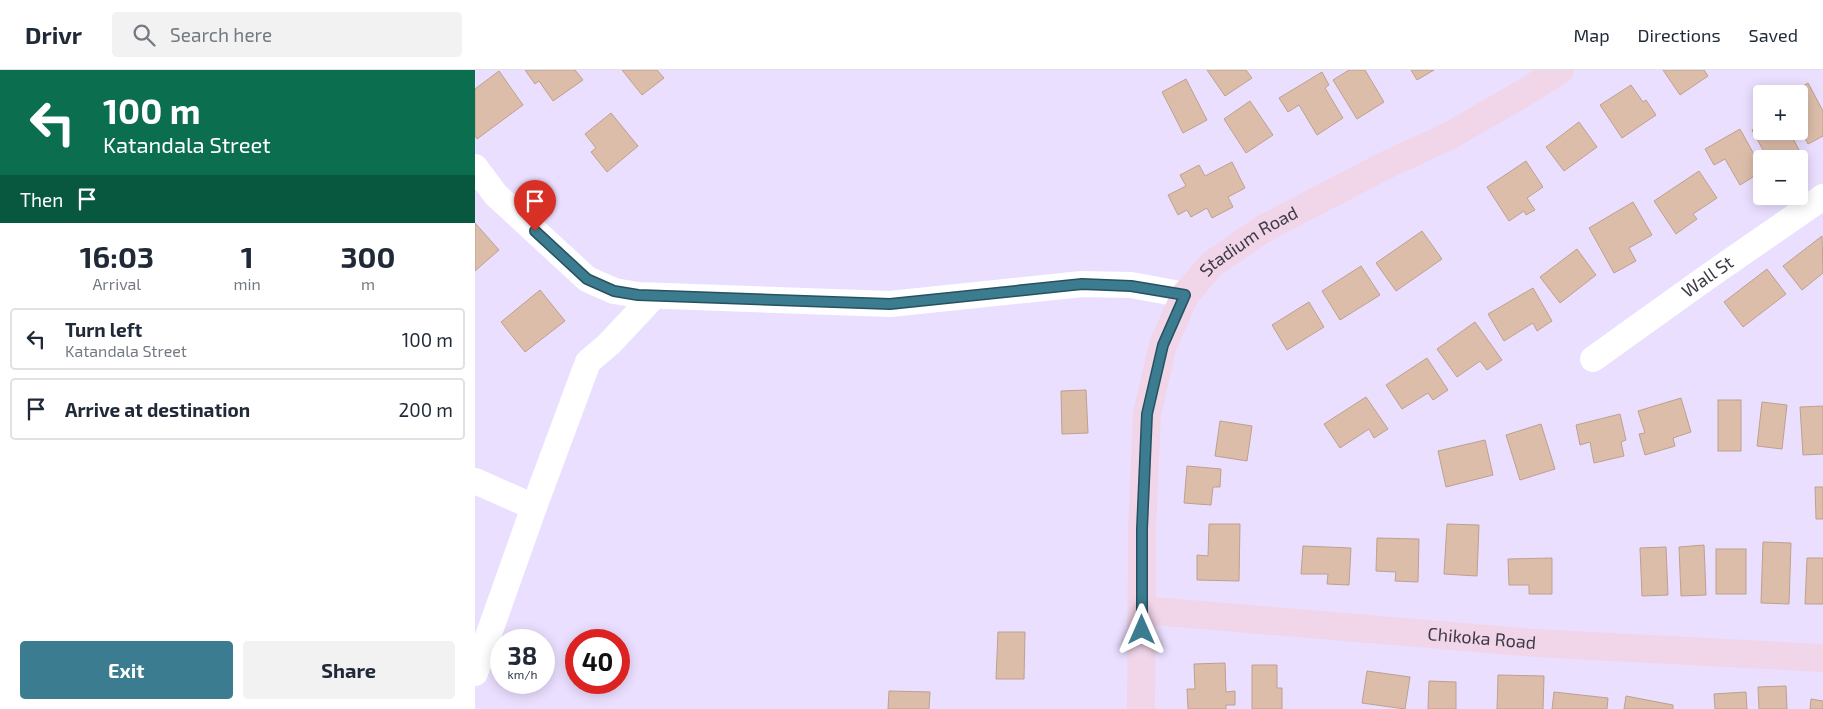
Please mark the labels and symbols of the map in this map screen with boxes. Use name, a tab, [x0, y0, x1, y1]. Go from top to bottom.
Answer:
pin	[514, 180, 556, 231]
street label: Stadium Road	[1194, 201, 1301, 281]
street label: Wall St	[1677, 250, 1737, 302]
position arrow	[1115, 603, 1167, 655]
street label: Chikoka Road	[1427, 622, 1537, 653]
speed limit sign: 40	[565, 629, 630, 694]

